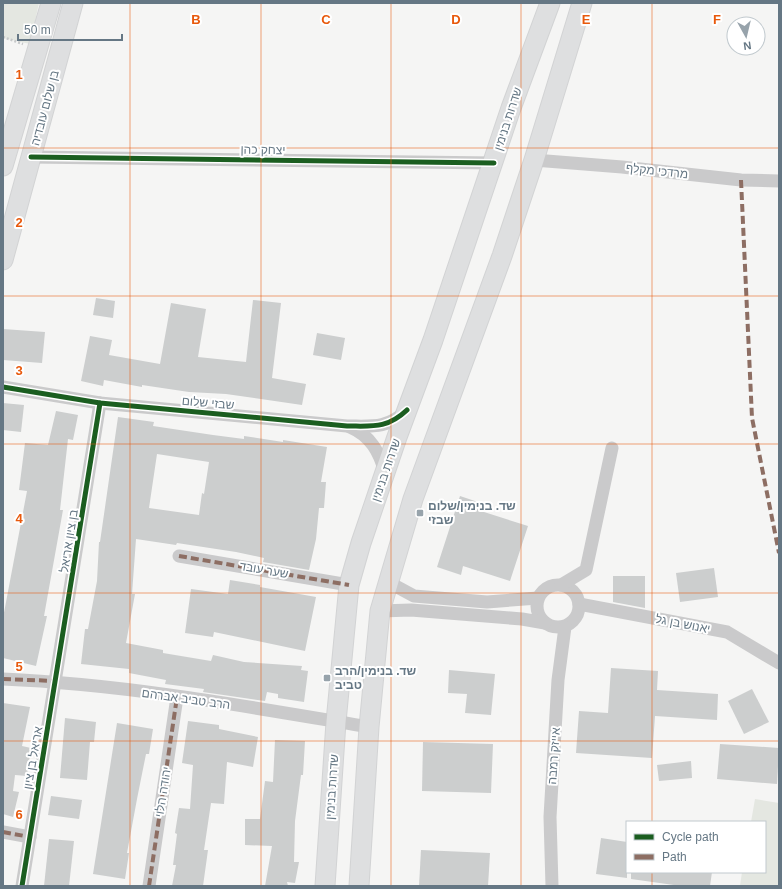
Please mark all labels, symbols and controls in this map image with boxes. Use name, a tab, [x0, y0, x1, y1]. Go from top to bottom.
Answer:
text: B	[191, 12, 201, 27]
text: C	[321, 12, 331, 27]
text: D	[451, 12, 461, 27]
text: E	[582, 12, 591, 27]
text: F	[713, 12, 721, 27]
scale bar	[18, 16, 122, 42]
north arrow	[726, 16, 766, 56]
text: 50 m	[24, 23, 51, 37]
text: N	[743, 39, 752, 52]
text: 1	[15, 67, 23, 82]
street label: בן שלום עובדיה	[28, 69, 62, 147]
street label: שדרות בנימין	[491, 85, 525, 152]
street label: יצחק כהן	[240, 143, 286, 157]
street label: מרדכי מקלף	[625, 161, 689, 181]
text: 2	[15, 215, 23, 230]
text: 3	[15, 363, 23, 378]
street label: שבזי שלום	[181, 394, 235, 412]
street label: שדרות בנימין	[369, 436, 403, 503]
place label: שד. בנימין/שלום שבזי	[428, 499, 516, 527]
marker: שד. בנימין/שלום שבזי	[415, 508, 425, 518]
street label: בן ציון אריאל	[57, 509, 81, 573]
text: 4	[15, 511, 23, 526]
street label: שער עובד	[238, 559, 290, 581]
street label: יאנוש בן גל	[654, 612, 712, 636]
text: 5	[15, 659, 23, 674]
place label: שד. בנימין/הרב טביב	[335, 664, 417, 692]
marker: שד. בנימין/הרב טביב	[322, 673, 332, 683]
street label: הרב טביב אברהם	[141, 686, 231, 712]
street label: אריאל בן ציון	[21, 725, 45, 791]
street label: אייזק רמבה	[545, 727, 563, 785]
street label: שדרות בנימין	[323, 753, 341, 820]
street label: יהודה הלוי	[152, 766, 174, 818]
text: 6	[15, 807, 23, 822]
legend	[626, 821, 766, 873]
text: Cycle path	[662, 830, 719, 844]
text: Path	[662, 850, 687, 864]

